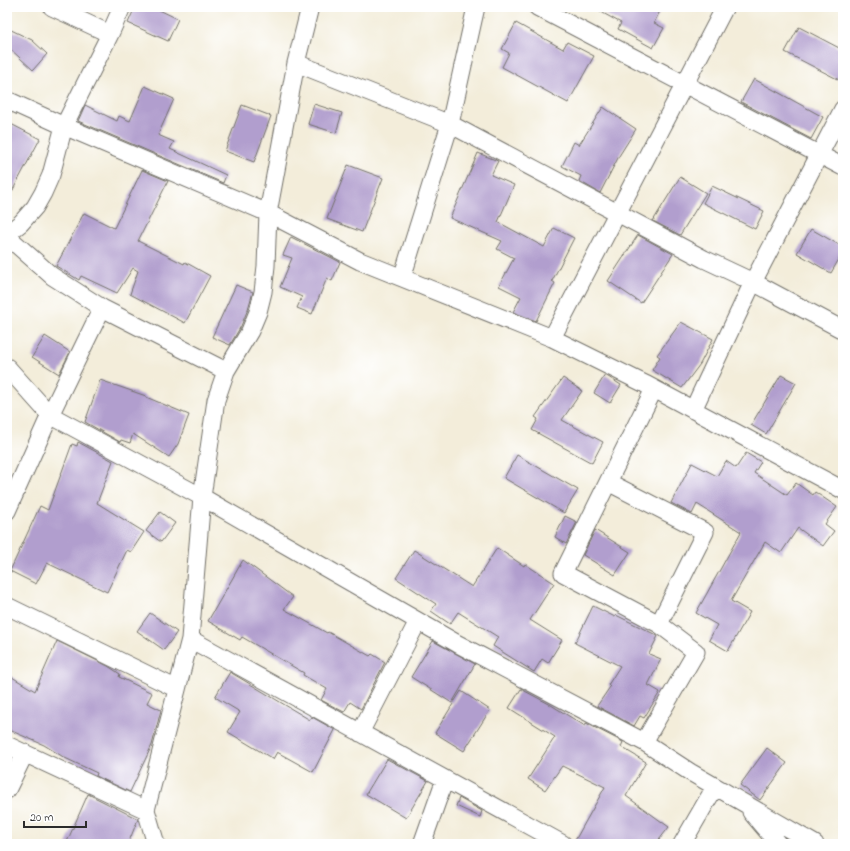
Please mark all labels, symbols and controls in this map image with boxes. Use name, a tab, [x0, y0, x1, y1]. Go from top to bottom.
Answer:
scale bar	[24, 803, 86, 829]
text: 20 m	[30, 809, 53, 827]

